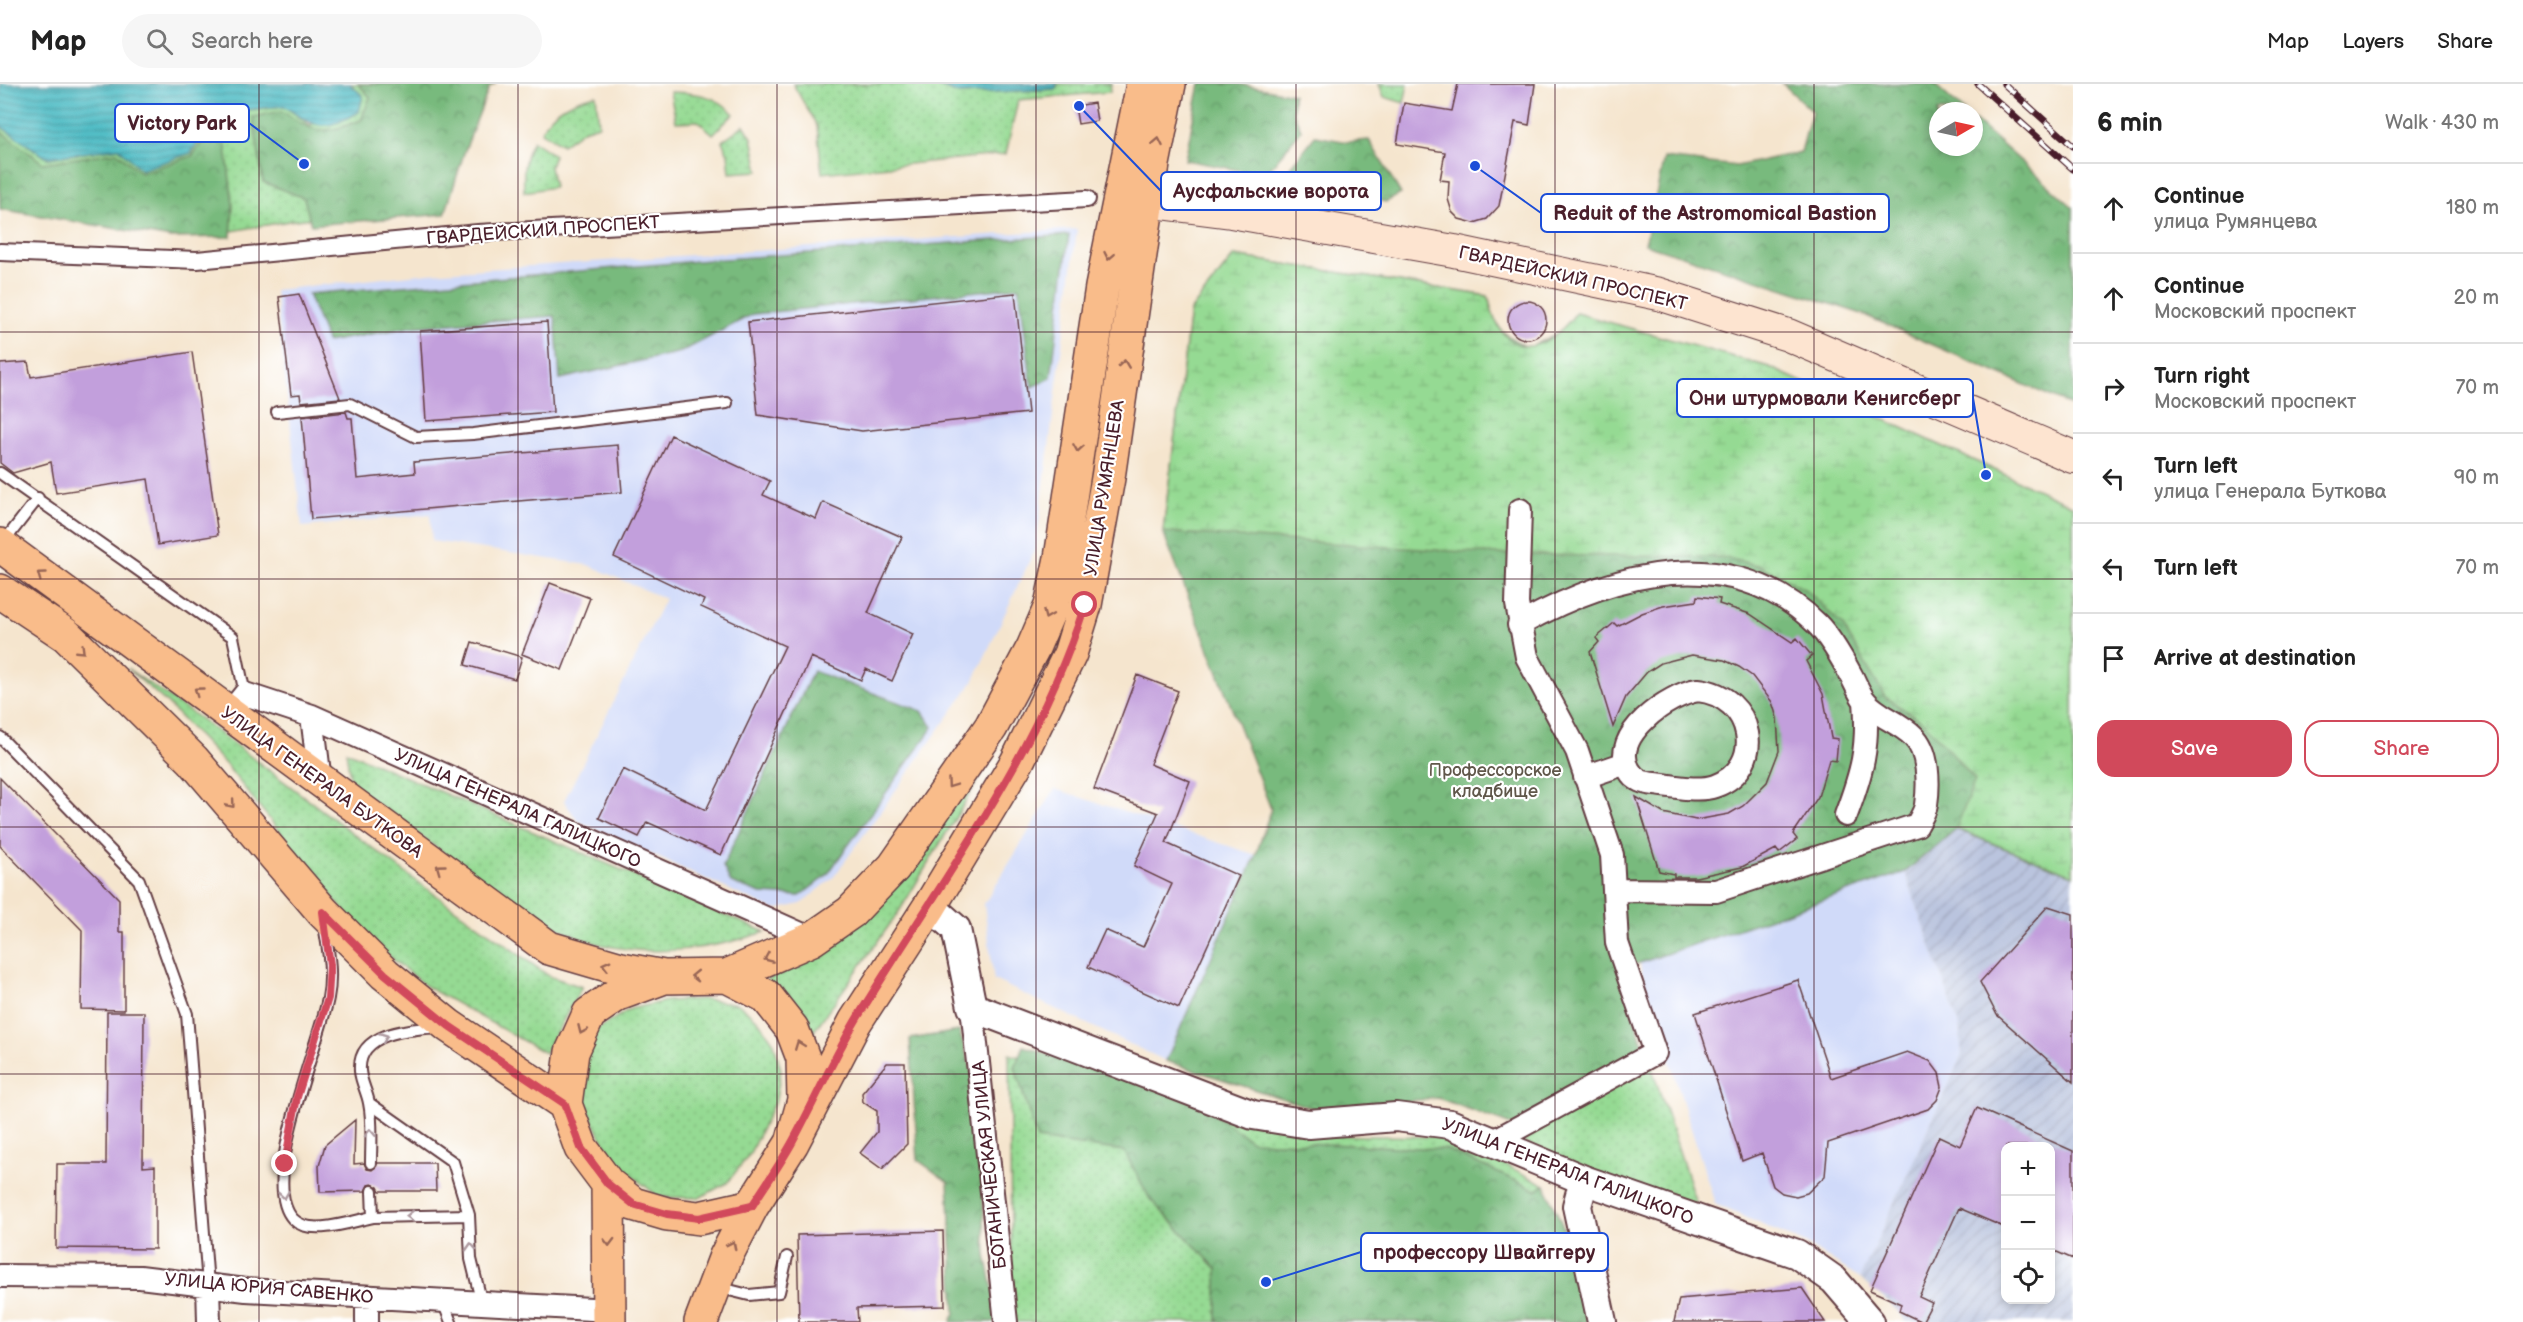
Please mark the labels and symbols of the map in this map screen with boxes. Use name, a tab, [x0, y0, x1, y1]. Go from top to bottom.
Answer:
north arrow	[1929, 102, 1983, 156]
callout: Victory Park	[115, 104, 249, 142]
text: Victory Park	[127, 112, 237, 136]
one-way arrow	[1151, 138, 1164, 148]
callout: Аусфальские ворота	[1161, 172, 1381, 210]
text: Аусфальские ворота	[1172, 180, 1369, 204]
callout: Reduit of the Astromomical Bastion	[1541, 194, 1889, 232]
text: Reduit of the Astromomical Bastion	[1553, 202, 1877, 226]
street label: ГВАРДЕЙСКИЙ ПРОСПЕКТ	[426, 212, 661, 249]
street label: ГВАРДЕЙСКИЙ ПРОСПЕКТ	[1457, 242, 1690, 315]
one-way arrow	[1103, 250, 1116, 260]
one-way arrow	[1118, 359, 1130, 369]
callout: Они штурмовали Кенигсберг	[1677, 379, 1973, 417]
text: Они штурмовали Кенигсберг	[1689, 387, 1961, 411]
street label: УЛИЦА РУМЯНЦЕВА	[1080, 398, 1129, 578]
one-way arrow	[1072, 443, 1084, 453]
one-way arrow	[36, 572, 47, 583]
route start	[1071, 591, 1097, 617]
one-way arrow	[1042, 609, 1054, 620]
one-way arrow	[74, 643, 84, 654]
one-way arrow	[193, 687, 204, 698]
street label: УЛИЦА ГЕНЕРАЛА БУТКОВА	[217, 702, 426, 863]
street label: УЛИЦА ГЕНЕРАЛА ГАЛИЦКОГО	[391, 744, 644, 873]
park label: Профессорское кладбище	[1429, 760, 1561, 802]
one-way arrow	[947, 778, 958, 789]
one-way arrow	[224, 797, 235, 808]
one-way arrow	[435, 864, 446, 875]
one-way arrow	[764, 951, 775, 963]
one-way arrow	[601, 960, 611, 973]
one-way arrow	[691, 970, 700, 983]
one-way arrow	[578, 1023, 590, 1034]
one-way arrow	[378, 1032, 389, 1044]
one-way arrow	[793, 1040, 806, 1051]
street label: БОТАНИЧЕСКАЯ УЛИЦА	[968, 1060, 1011, 1270]
street label: УЛИЦА ГЕНЕРАЛА ГАЛИЦКОГО	[1439, 1114, 1697, 1229]
one-way arrow	[364, 1129, 377, 1138]
route end	[271, 1150, 297, 1176]
one-way arrow	[277, 1190, 290, 1200]
one-way arrow	[406, 1210, 415, 1222]
callout: профессору Швайггеру	[1361, 1233, 1608, 1271]
one-way arrow	[603, 1238, 615, 1247]
one-way arrow	[725, 1241, 736, 1252]
text: профессору Швайггеру	[1373, 1241, 1596, 1265]
one-way arrow	[464, 1243, 477, 1252]
street label: УЛИЦА ЮРИЯ САВЕНКО	[164, 1269, 374, 1308]

